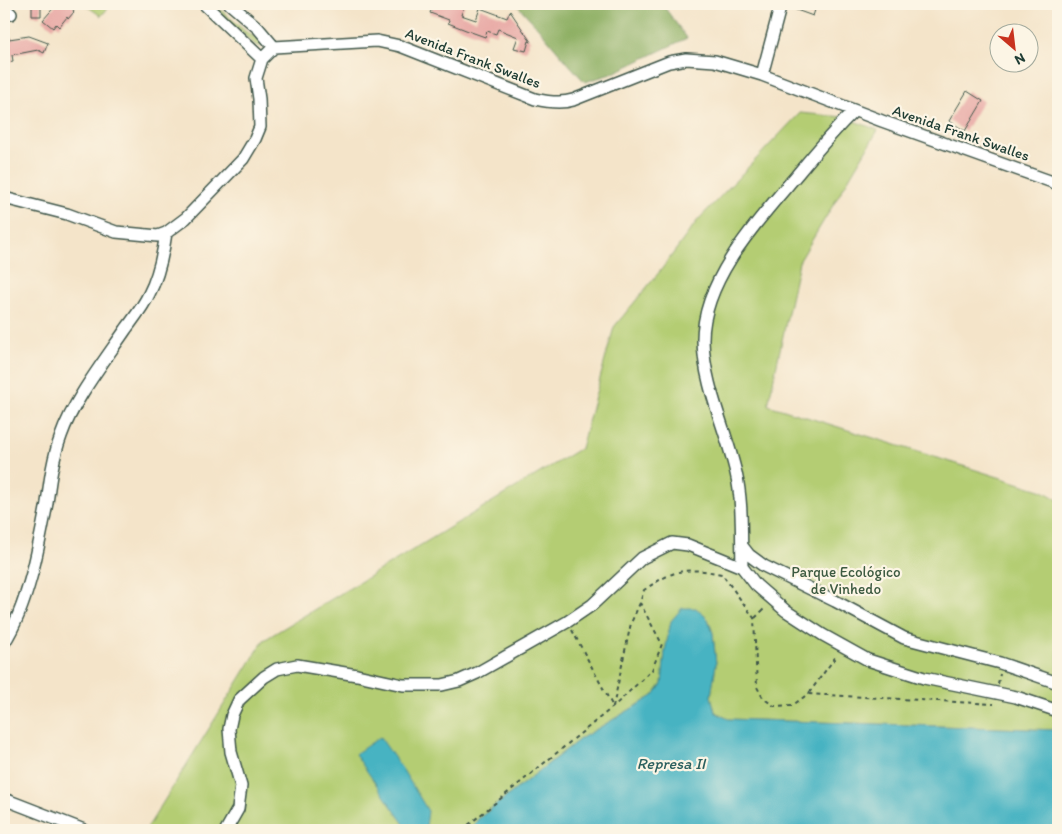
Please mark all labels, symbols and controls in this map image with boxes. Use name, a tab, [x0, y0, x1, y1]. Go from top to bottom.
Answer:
north arrow	[990, 22, 1040, 72]
street label: Avenida Frank Swalles	[403, 24, 544, 92]
text: N	[1012, 49, 1028, 69]
street label: Avenida Frank Swalles	[890, 101, 1032, 165]
park label: Parque Ecológico de Vinhedo	[791, 563, 901, 598]
water label: Represa II	[637, 754, 707, 773]

